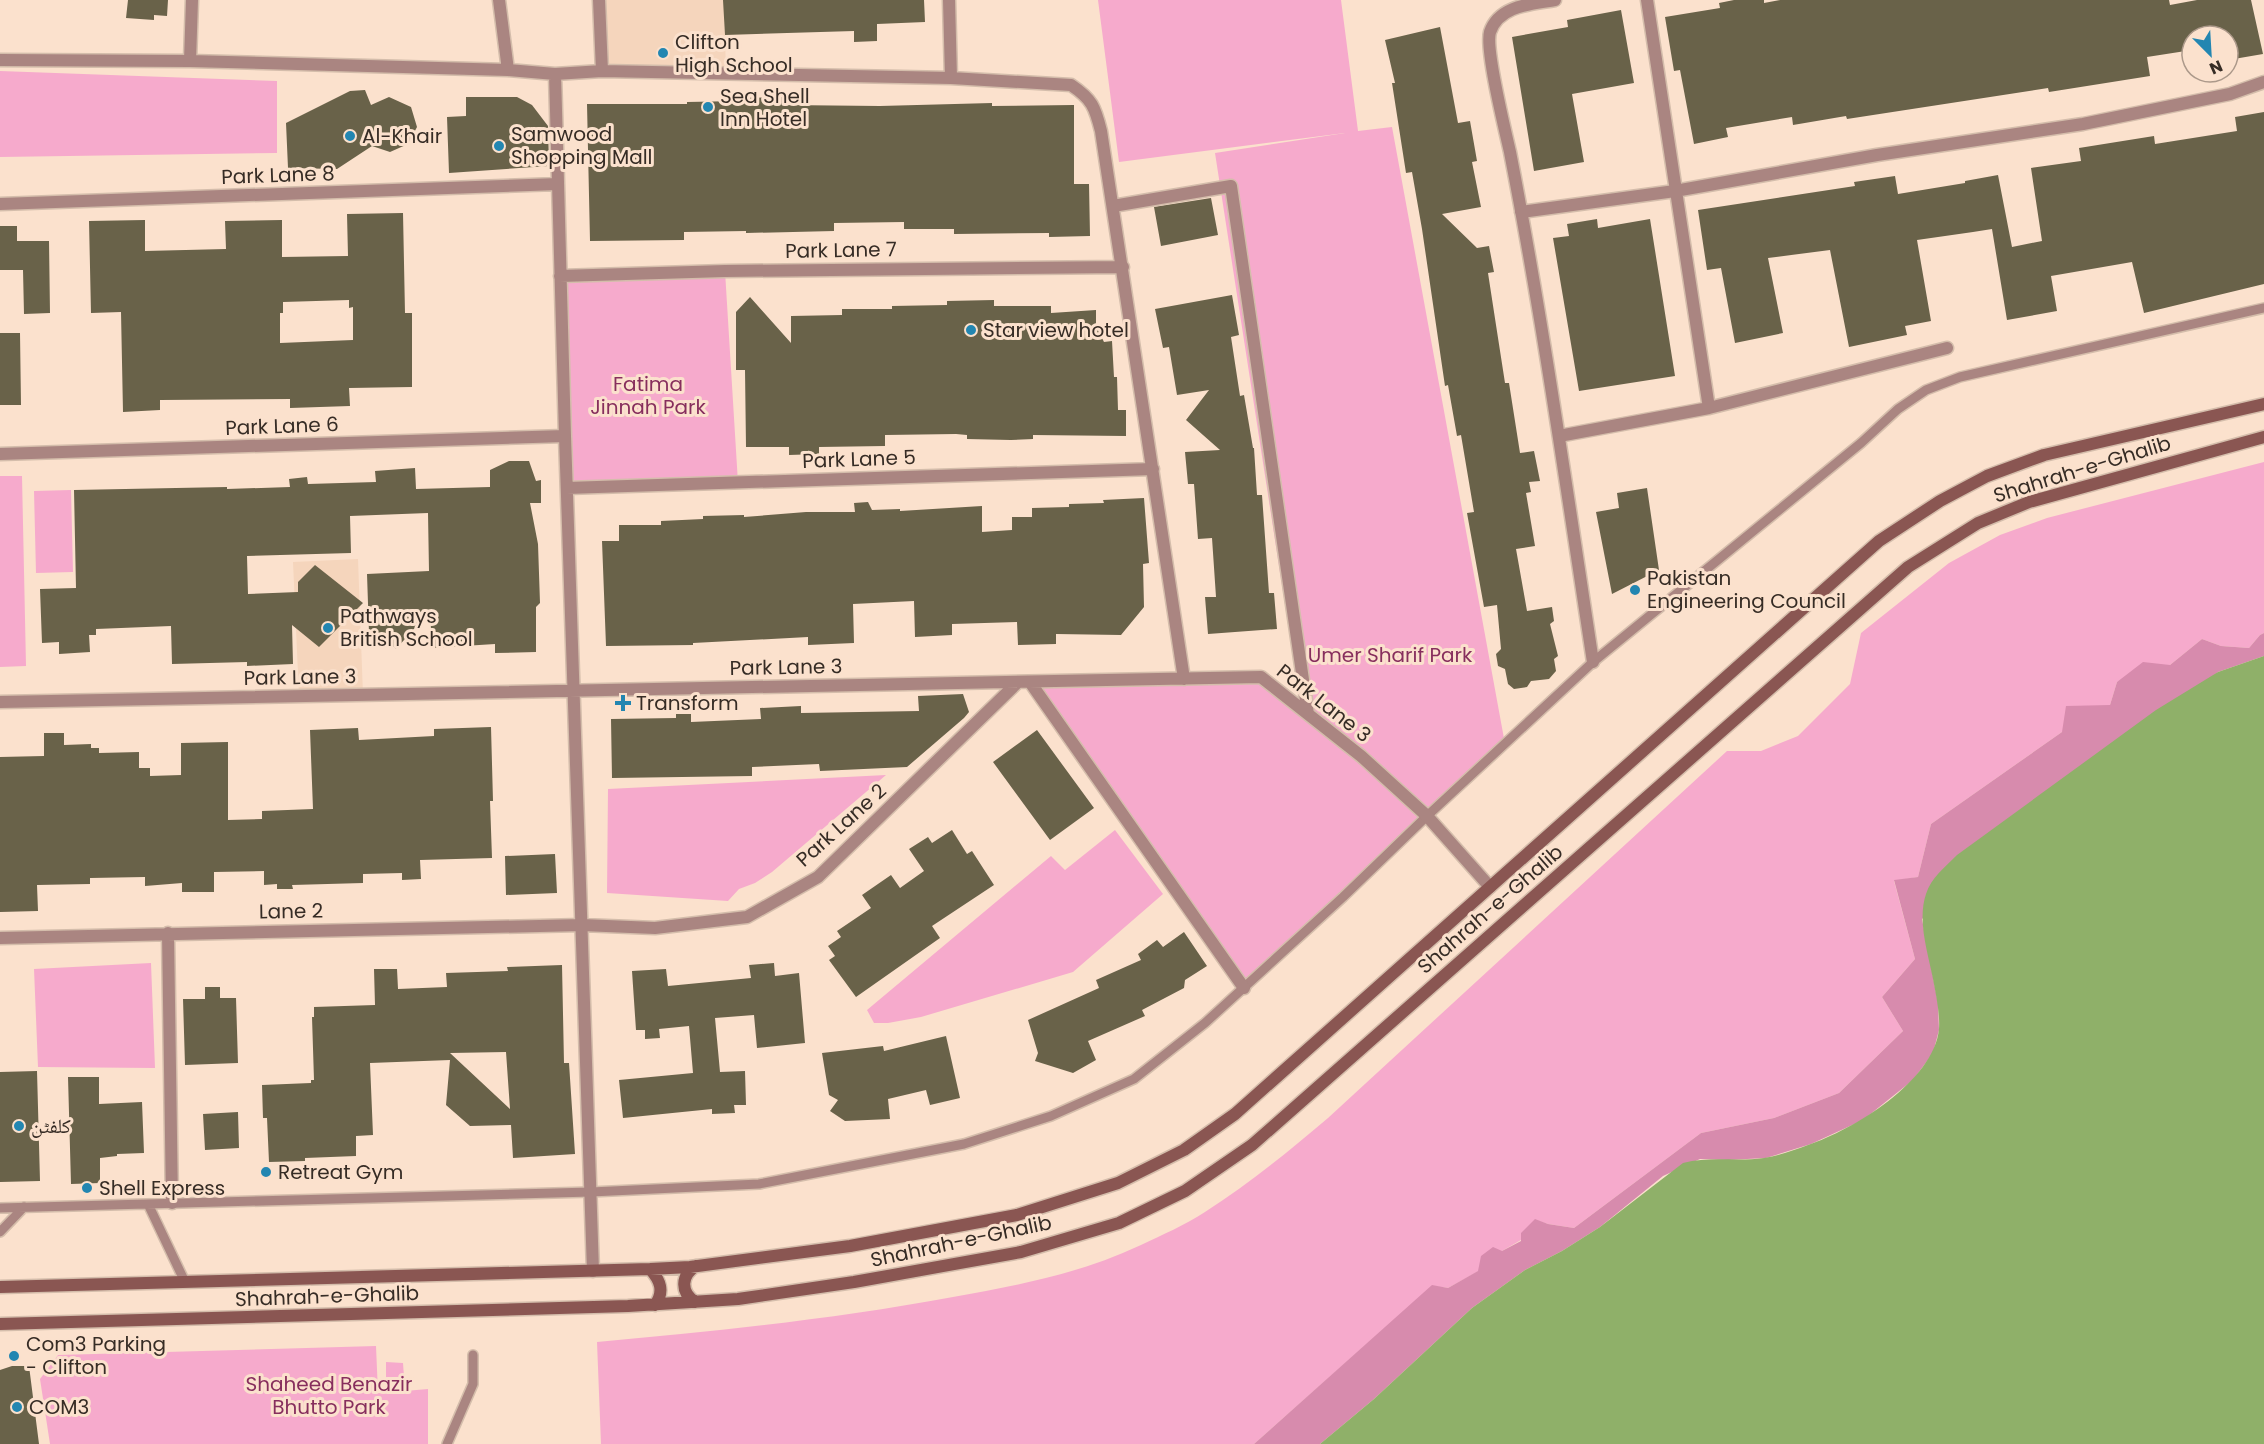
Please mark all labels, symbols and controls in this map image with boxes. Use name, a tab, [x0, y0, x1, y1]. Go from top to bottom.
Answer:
north arrow	[2180, 24, 2240, 84]
place label: Clifton High School	[675, 28, 793, 79]
marker: Clifton High School	[656, 46, 670, 60]
text: N	[2206, 54, 2226, 80]
place label: Sea Shell Inn Hotel	[720, 82, 810, 133]
marker: Sea Shell Inn Hotel	[701, 100, 715, 114]
place label: Samwood Shopping Mall	[511, 120, 653, 171]
place label: Al-Khair	[362, 122, 442, 150]
marker: Al-Khair	[343, 129, 357, 143]
marker: Samwood Shopping Mall	[492, 139, 506, 153]
street label: Park Lane 8	[221, 159, 335, 191]
street label: Park Lane 7	[785, 235, 897, 265]
place label: Star view hotel	[983, 316, 1129, 344]
marker: Star view hotel	[964, 323, 978, 337]
park label: Fatima Jinnah Park	[590, 370, 707, 421]
street label: Park Lane 6	[225, 410, 339, 442]
street label: Shahrah-e-Ghalib	[1990, 429, 2174, 509]
street label: Park Lane 5	[802, 443, 916, 475]
place label: Pakistan Engineering Council	[1647, 564, 1846, 615]
marker: Pakistan Engineering Council	[1628, 583, 1642, 597]
place label: Pathways British School	[340, 602, 473, 653]
marker: Pathways British School	[321, 621, 335, 635]
park label: Umer Sharif Park	[1308, 641, 1473, 669]
street label: Park Lane 3	[729, 652, 843, 682]
street label: Park Lane 3	[1271, 657, 1377, 749]
street label: Park Lane 3	[243, 662, 357, 692]
place label: Transform	[636, 689, 738, 717]
marker: Transform	[614, 694, 632, 712]
street label: Park Lane 2	[790, 777, 892, 873]
street label: Shahrah-e-Ghalib	[1411, 838, 1569, 980]
street label: Lane 2	[259, 896, 323, 926]
place label: کلفٹن	[31, 1112, 71, 1140]
marker: کلفٹن	[12, 1119, 26, 1133]
place label: Retreat Gym	[278, 1158, 403, 1186]
marker: Retreat Gym	[259, 1165, 273, 1179]
place label: Shell Express	[99, 1174, 225, 1202]
marker: Shell Express	[80, 1181, 94, 1195]
street label: Shahrah-e-Ghalib	[868, 1208, 1054, 1274]
street label: Shahrah-e-Ghalib	[234, 1279, 420, 1313]
place label: Com3 Parking - Clifton	[26, 1330, 166, 1381]
marker: Com3 Parking - Clifton	[7, 1349, 21, 1363]
park label: Shaheed Benazir Bhutto Park	[246, 1370, 412, 1421]
place label: COM3	[29, 1393, 89, 1421]
marker: COM3	[10, 1400, 24, 1414]

